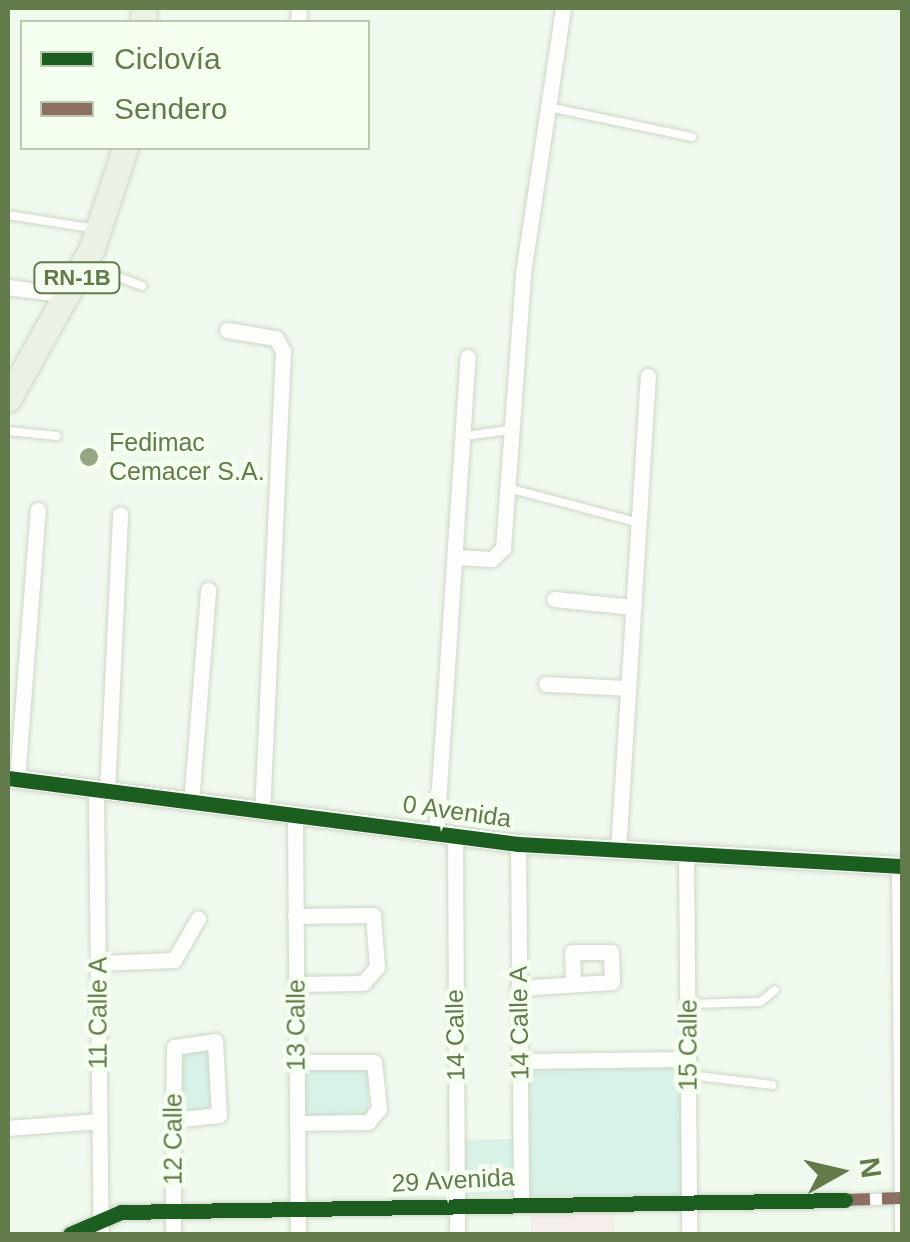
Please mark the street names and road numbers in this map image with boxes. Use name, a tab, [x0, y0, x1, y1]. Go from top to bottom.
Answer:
road number: RN-1B	[32, 261, 122, 295]
street label: 0 Avenida	[400, 788, 514, 834]
street label: 11 Calle A	[83, 956, 113, 1070]
street label: 14 Calle A	[503, 965, 535, 1081]
street label: 13 Calle	[281, 979, 311, 1071]
street label: 14 Calle	[439, 989, 471, 1081]
street label: 15 Calle	[673, 999, 703, 1091]
street label: 12 Calle	[158, 1093, 188, 1185]
street label: 29 Avenida	[390, 1162, 516, 1198]

